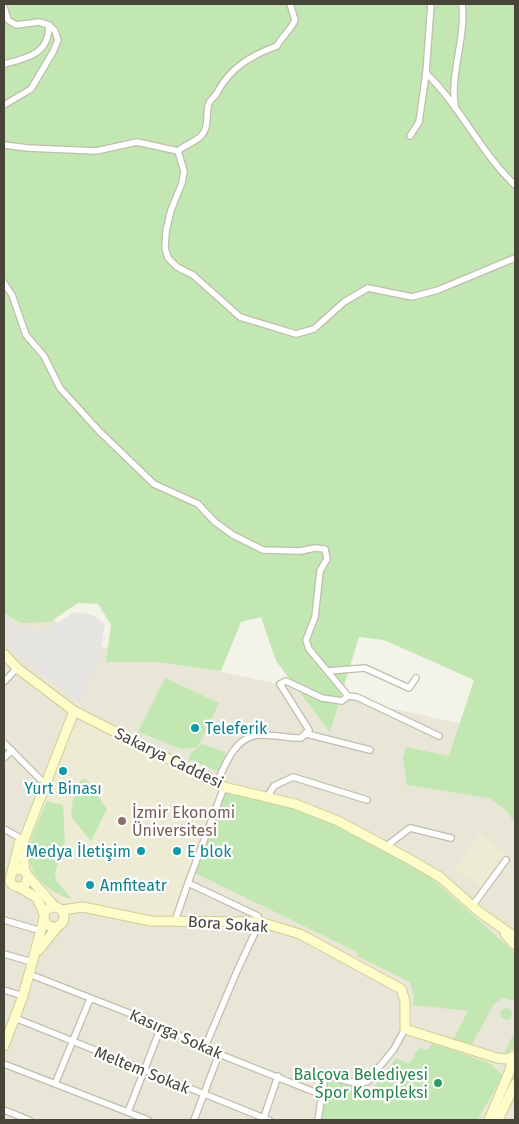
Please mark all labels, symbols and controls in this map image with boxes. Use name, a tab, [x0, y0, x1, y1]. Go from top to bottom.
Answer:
place label: Teleferik	[205, 719, 268, 738]
marker: Teleferik	[189, 722, 201, 734]
street label: Sakarya Caddesi	[112, 724, 226, 792]
marker: Yurt Binası	[57, 765, 69, 777]
place label: Yurt Binası	[24, 779, 102, 798]
place label: İzmir Ekonomi Üniversitesi	[132, 802, 235, 840]
marker: İzmir Ekonomi Üniversitesi	[116, 815, 128, 827]
place label: Medya İletişim	[26, 841, 131, 862]
place label: E blok	[187, 842, 232, 861]
marker: Medya İletişim	[135, 845, 147, 857]
marker: E blok	[171, 845, 183, 857]
place label: Amfiteatr	[100, 876, 168, 895]
marker: Amfiteatr	[84, 879, 96, 891]
street label: Bora Sokak	[187, 912, 270, 936]
street label: Kasırga Sokak	[127, 1005, 226, 1063]
street label: Meltem Sokak	[92, 1042, 193, 1098]
place label: Balçova Belediyesi Spor Kompleksi	[294, 1065, 428, 1102]
marker: Balçova Belediyesi Spor Kompleksi	[432, 1077, 444, 1089]

